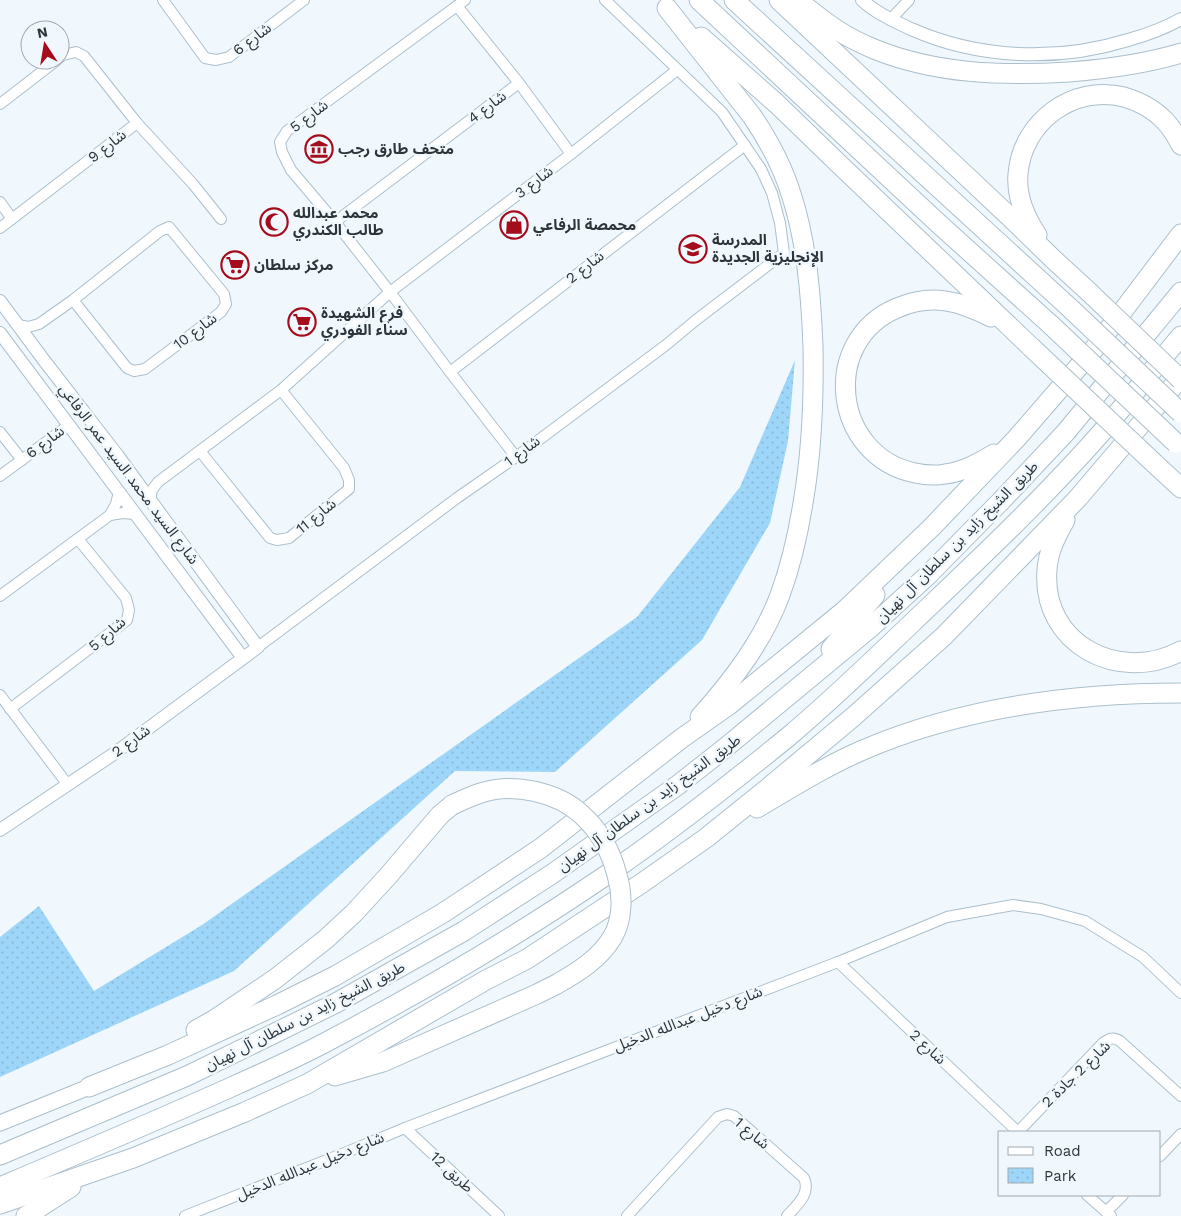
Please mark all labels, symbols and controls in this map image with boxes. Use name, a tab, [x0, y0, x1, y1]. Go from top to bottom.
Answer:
street label: شارع 6	[229, 19, 277, 62]
north arrow	[20, 20, 70, 70]
text: N	[36, 23, 49, 41]
street label: شارع 4	[464, 87, 512, 130]
street label: شارع 5	[286, 96, 334, 139]
street label: شارع 9	[84, 125, 132, 169]
museum icon: متحف طارق رجب	[304, 134, 334, 164]
place label: متحف طارق رجب	[338, 140, 454, 158]
street label: شارع 3	[511, 162, 559, 205]
place label: محمد عبدالله طالب الكندري	[293, 204, 384, 241]
mosque icon: محمد عبدالله طالب الكندري	[259, 207, 289, 237]
shop icon: محمصة الرفاعي	[499, 210, 529, 240]
place label: محمصة الرفاعي	[533, 216, 636, 236]
place label: المدرسة الإنجليزية الجديدة	[712, 231, 824, 267]
school or university icon: المدرسة الإنجليزية الجديدة	[678, 234, 708, 264]
street label: شارع 2	[562, 246, 610, 290]
supermarket icon: مركز سلطان	[220, 250, 250, 280]
place label: مركز سلطان	[254, 256, 333, 274]
place label: فرع الشهيدة سناء الفودري	[321, 304, 408, 341]
supermarket icon: فرع الشهيدة سناء الفودري	[287, 307, 317, 337]
street label: شارع 10	[170, 309, 222, 355]
street label: شارع السيد محمد السيد عمر الرفاعي	[53, 380, 203, 570]
street label: شارع 6	[22, 422, 70, 465]
street label: شارع 1	[501, 432, 545, 473]
street label: طريق الشيخ زايد بن سلطان آل نهيان	[872, 457, 1044, 629]
street label: شارع 11	[292, 494, 342, 540]
street label: شارع 5	[85, 613, 131, 657]
street label: شارع 2	[108, 721, 156, 763]
street label: طريق الشيخ زايد بن سلطان آل نهيان	[554, 730, 746, 878]
street label: طريق الشيخ زايد بن سلطان آل نهيان	[202, 958, 409, 1077]
street label: شارع دخيل عبدالله الدخيل	[611, 982, 766, 1058]
street label: شارع 2	[904, 1026, 950, 1071]
street label: شارع 2 جادة 2	[1038, 1037, 1116, 1113]
street label: شارع 1	[729, 1113, 773, 1155]
street label: شارع دخيل عبدالله الدخيل	[233, 1128, 388, 1207]
legend	[998, 1131, 1161, 1196]
text: Road	[1044, 1142, 1081, 1160]
street label: طريق 12	[426, 1148, 477, 1197]
text: Park	[1044, 1167, 1077, 1185]

